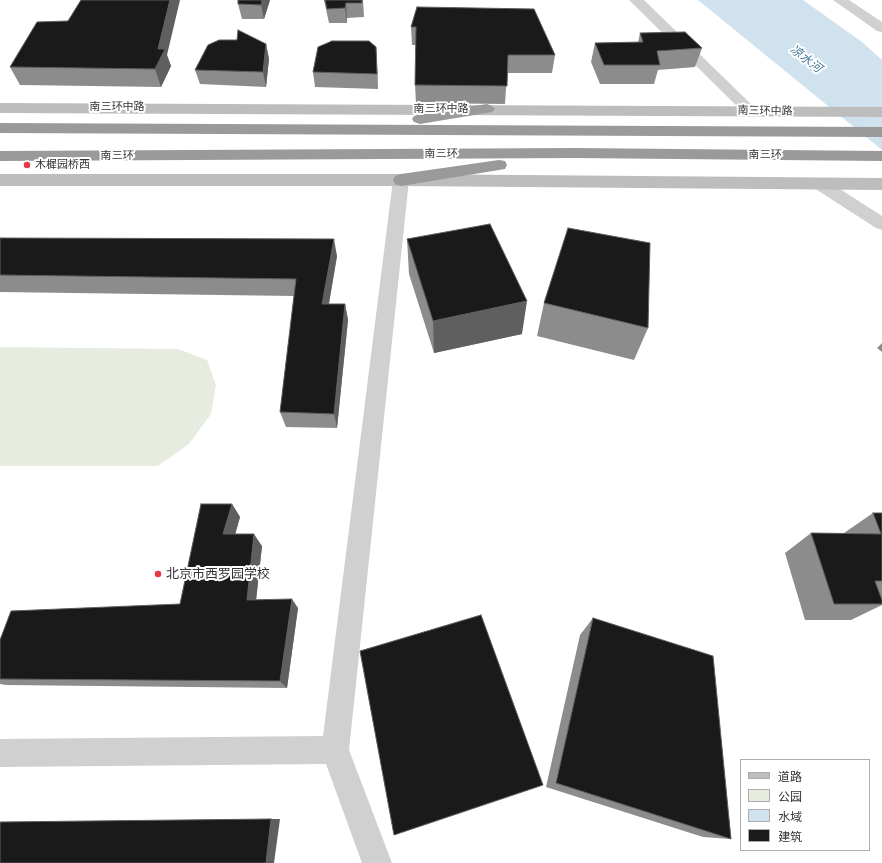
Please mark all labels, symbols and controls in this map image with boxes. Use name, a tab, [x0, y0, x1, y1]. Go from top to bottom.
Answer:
water label: 凉水河	[787, 42, 825, 76]
street label: 南三环中路	[90, 100, 144, 114]
street label: 南三环中路	[414, 102, 468, 116]
street label: 南三环中路	[737, 104, 793, 118]
street label: 南三环	[425, 147, 457, 161]
street label: 南三环	[749, 148, 781, 162]
street label: 南三环	[101, 149, 133, 163]
place label: 木樨园桥西	[35, 158, 90, 172]
marker: 木樨园桥西	[22, 160, 32, 170]
place label: 北京市西罗园学校	[166, 566, 270, 582]
marker: 北京市西罗园学校	[153, 569, 163, 579]
legend	[740, 759, 870, 851]
text: 道路	[778, 769, 802, 784]
text: 公园	[778, 789, 802, 804]
text: 水域	[778, 809, 802, 824]
text: 建筑	[778, 829, 802, 844]

